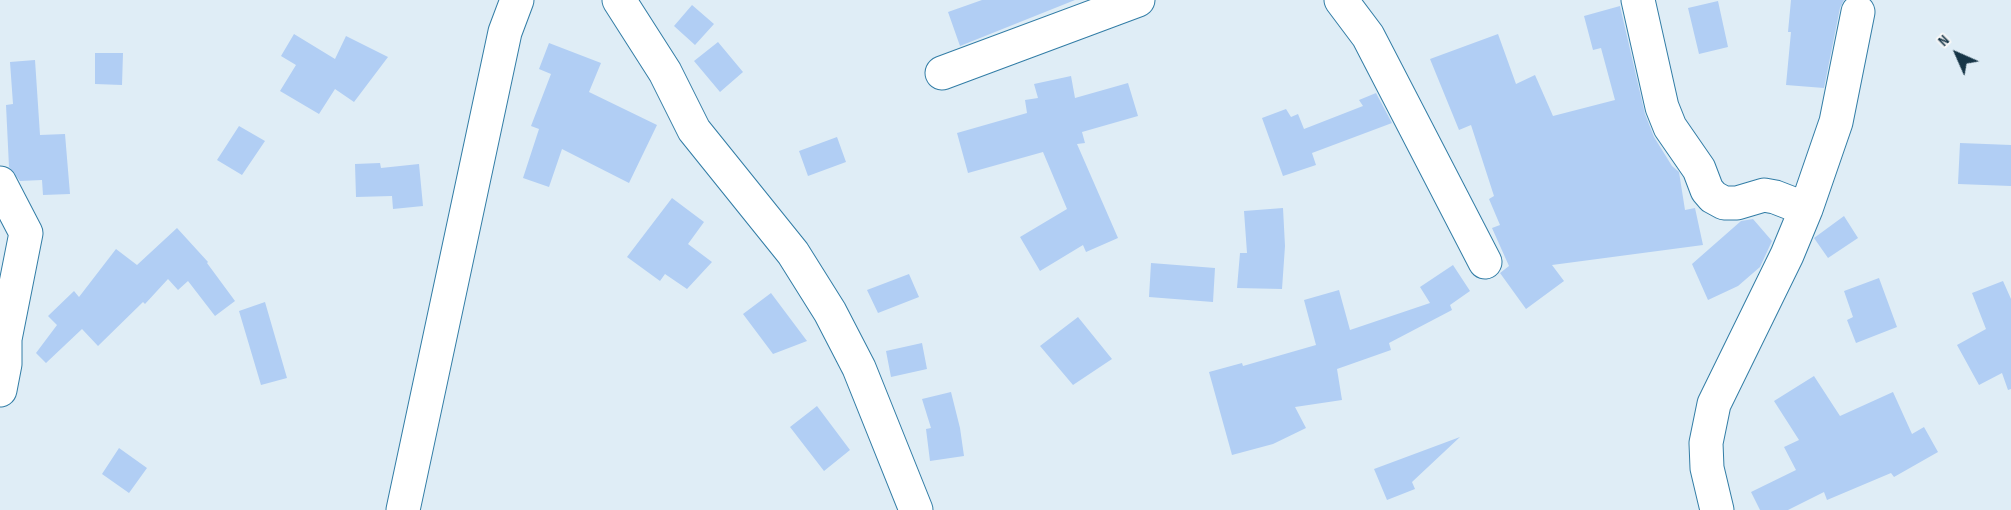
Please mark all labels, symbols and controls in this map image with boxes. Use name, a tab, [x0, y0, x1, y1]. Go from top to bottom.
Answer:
north arrow	[1927, 24, 1987, 84]
text: N	[1934, 31, 1954, 51]

